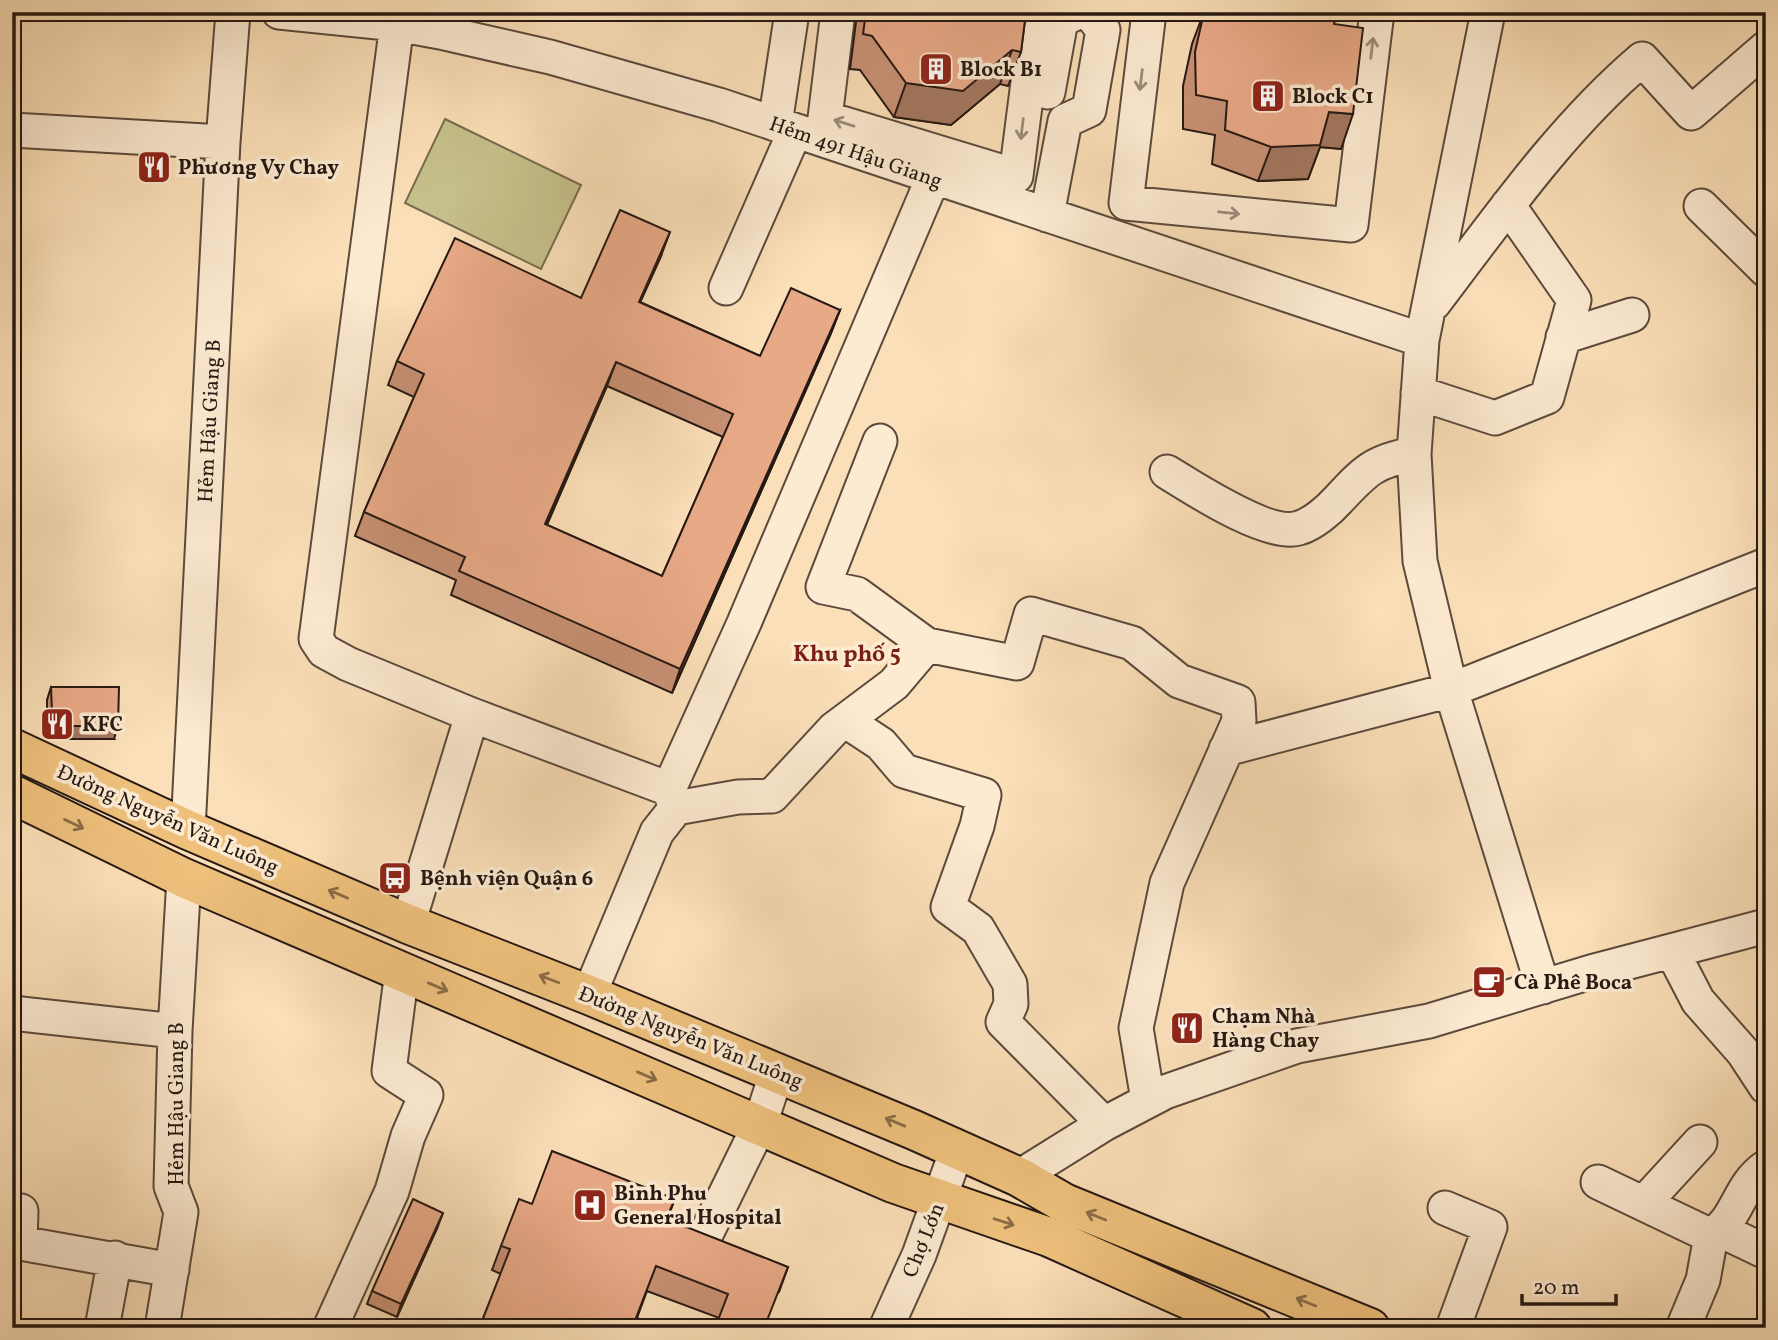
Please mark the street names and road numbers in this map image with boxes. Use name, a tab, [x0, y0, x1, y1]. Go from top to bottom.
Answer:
street label: Hẻm 491 Hậu Giang	[765, 110, 946, 197]
street label: Hẻm Hậu Giang B	[192, 339, 229, 504]
street label: Đường Nguyễn Văn Luông	[52, 758, 283, 882]
street label: Đường Nguyễn Văn Luông	[574, 980, 807, 1097]
street label: Hẻm Hậu Giang B	[163, 1022, 192, 1186]
street label: Chợ Lớn	[896, 1199, 953, 1282]

